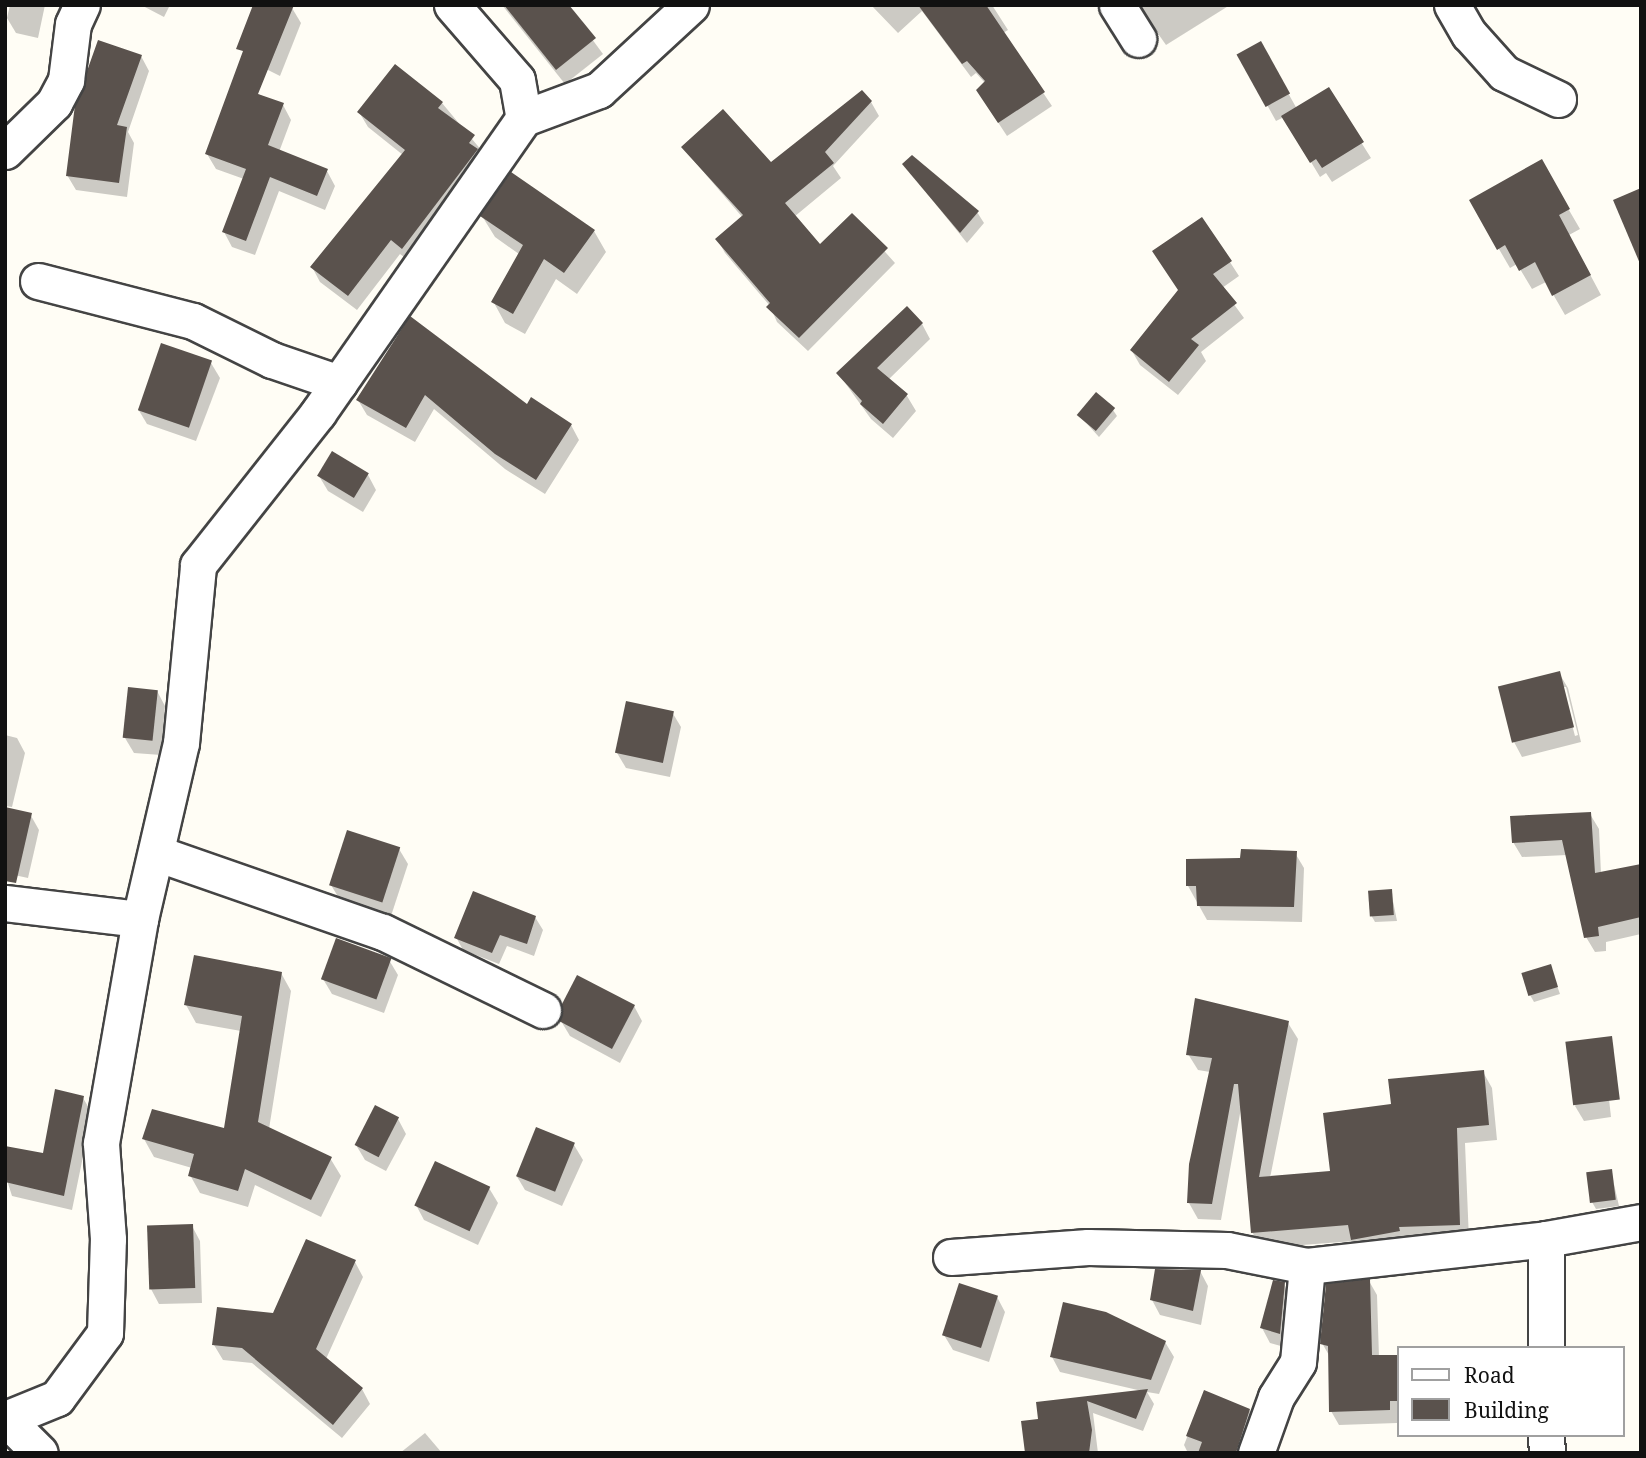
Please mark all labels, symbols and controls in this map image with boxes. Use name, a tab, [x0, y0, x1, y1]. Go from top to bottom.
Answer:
legend	[1398, 1346, 1625, 1437]
text: Road	[1464, 1361, 1515, 1389]
text: Building	[1464, 1396, 1549, 1424]

